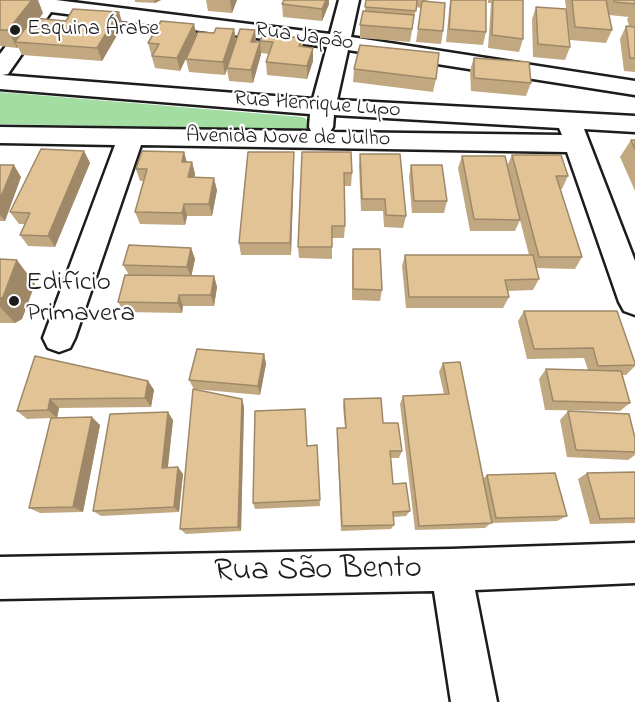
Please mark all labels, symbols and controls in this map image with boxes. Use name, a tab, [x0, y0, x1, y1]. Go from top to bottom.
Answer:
place label: Esquina Árabe	[27, 17, 159, 43]
street label: Rua Japão	[253, 18, 355, 58]
marker: Esquina Árabe	[8, 23, 22, 37]
street label: Rua Henrique Lupo	[233, 87, 401, 125]
street label: Avenida Nove de Julho	[186, 124, 390, 154]
place label: Edifício Primavera	[26, 269, 135, 332]
marker: Edifício Primavera	[7, 294, 21, 308]
street label: Rua São Bento	[214, 550, 422, 594]

